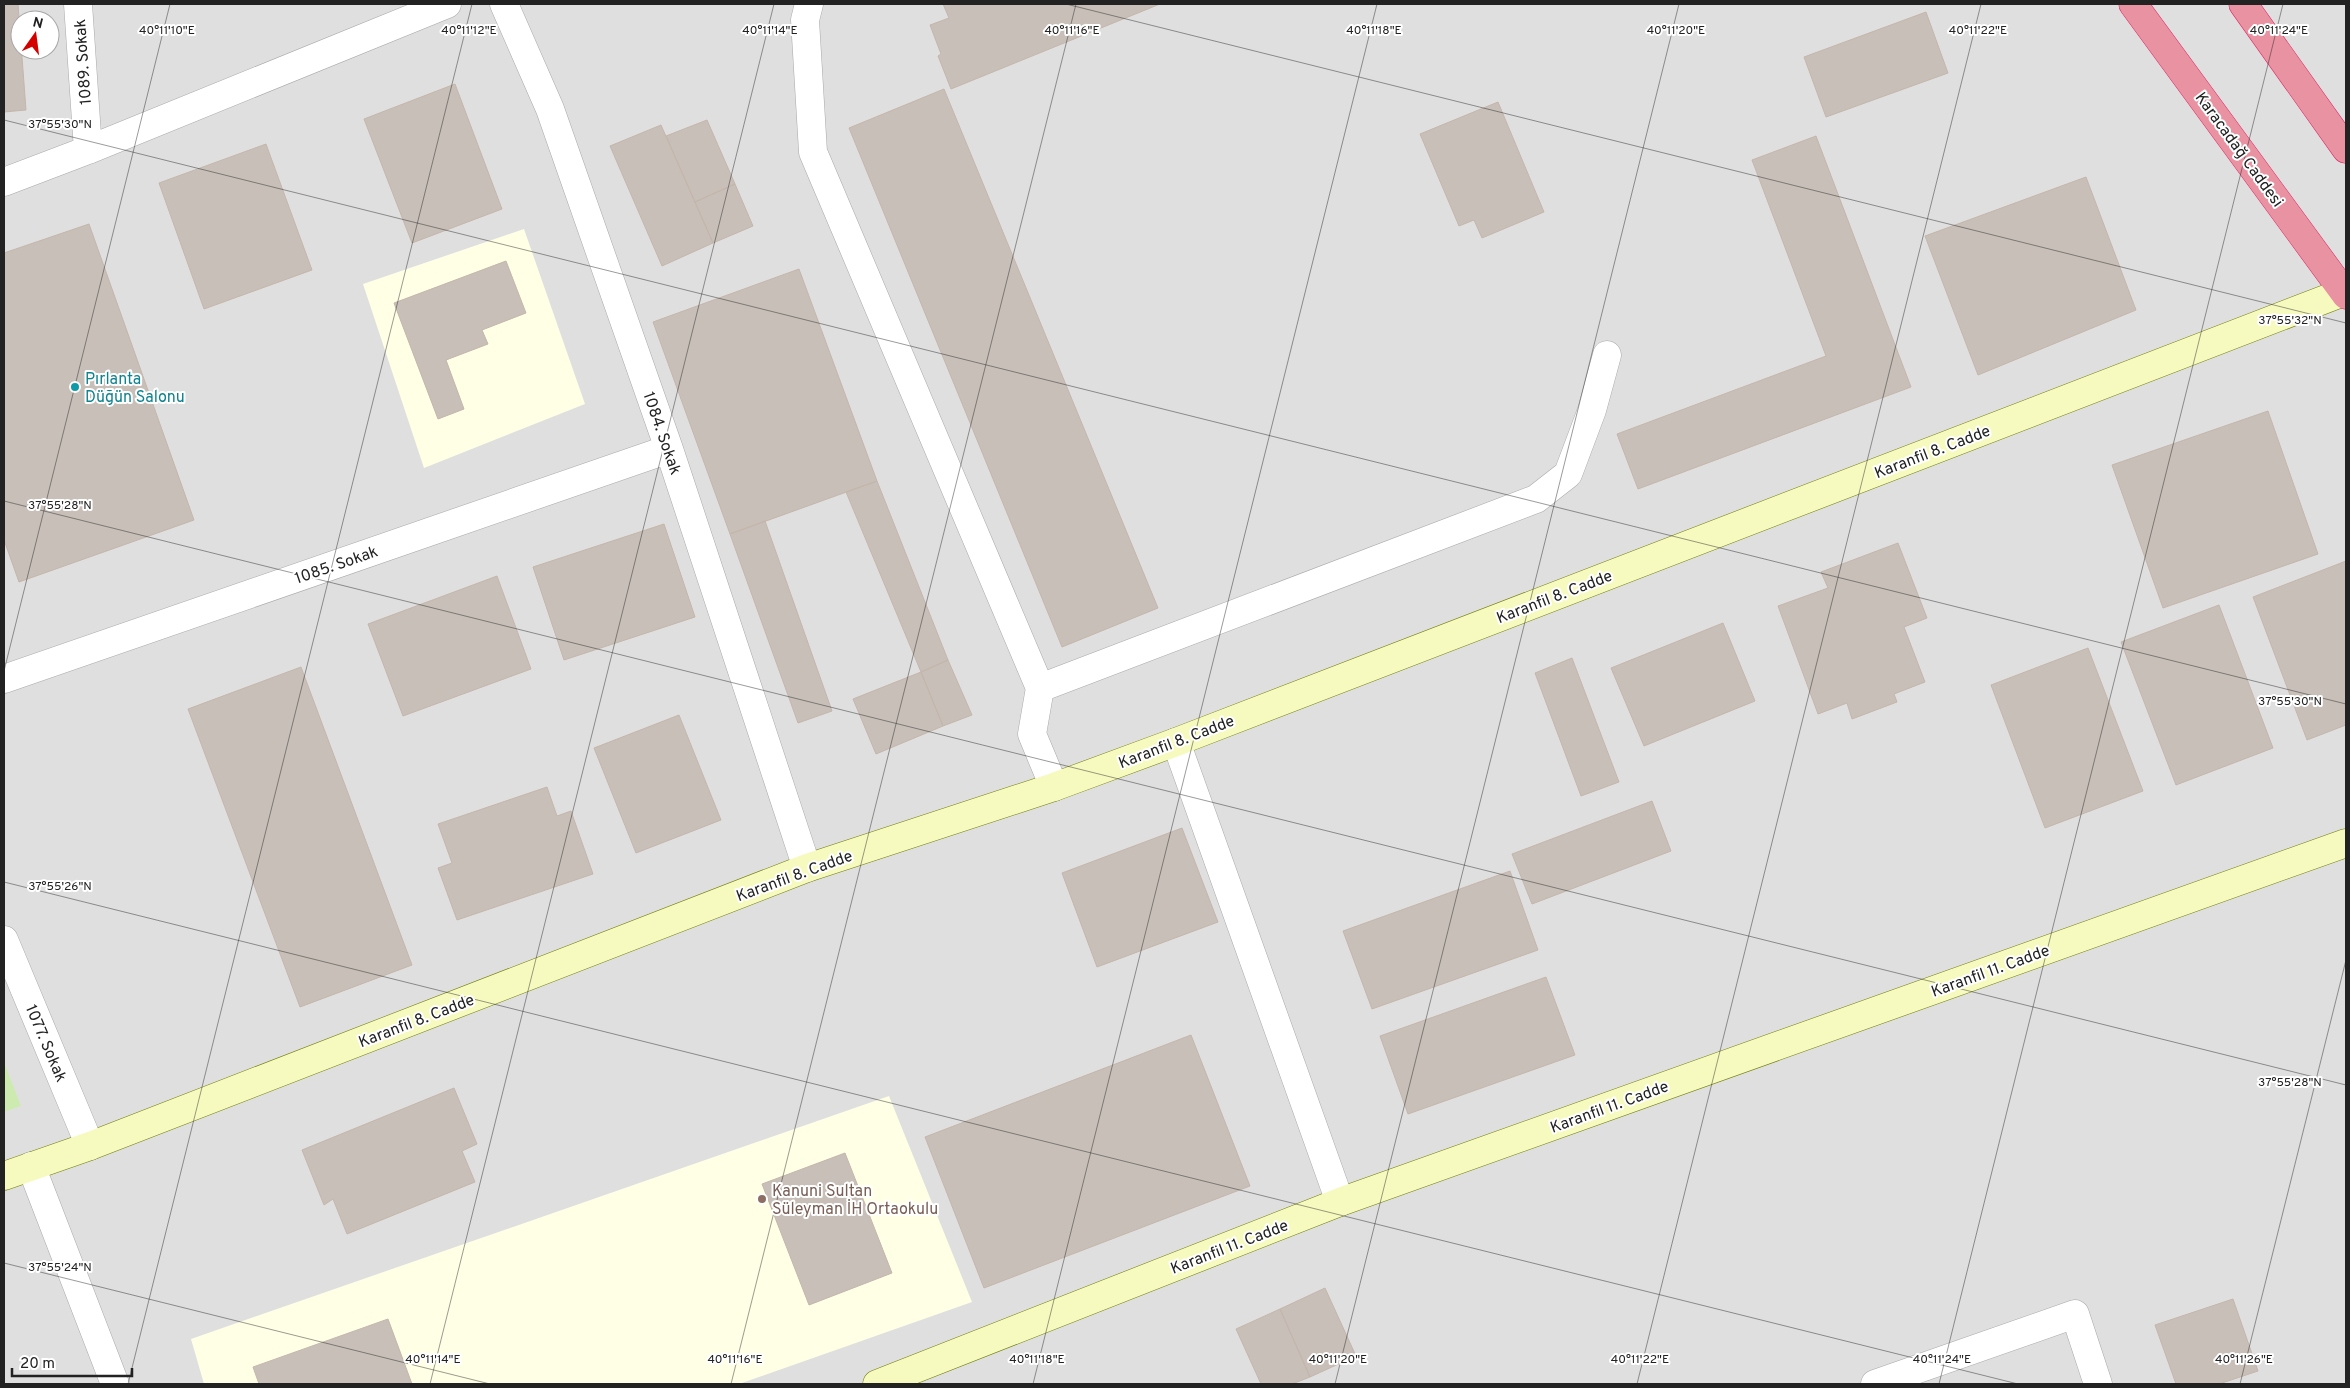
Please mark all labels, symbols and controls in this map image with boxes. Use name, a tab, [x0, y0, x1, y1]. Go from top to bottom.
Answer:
north arrow	[10, 10, 60, 60]
text: N	[31, 14, 45, 33]
street label: 1089. Sokak	[71, 18, 97, 105]
text: 40°11'10"E	[139, 23, 195, 39]
text: 40°11'12"E	[441, 23, 497, 39]
text: 40°11'14"E	[742, 23, 798, 39]
text: 40°11'16"E	[1044, 23, 1100, 39]
text: 40°11'18"E	[1346, 23, 1402, 39]
text: 40°11'20"E	[1647, 23, 1705, 39]
text: 40°11'22"E	[1949, 23, 2007, 39]
text: 40°11'24"E	[2250, 23, 2308, 39]
street label: Karacadağ Caddesi	[2190, 89, 2287, 212]
text: 37°55'30"N	[28, 117, 92, 133]
text: 37°55'32"N	[2258, 313, 2322, 329]
place label: Pırlanta Düğün Salonu	[85, 370, 185, 408]
marker: Pırlanta Düğün Salonu	[69, 381, 81, 393]
street label: 1084. Sokak	[638, 389, 685, 478]
street label: Karanfil 8. Cadde	[1872, 422, 1993, 484]
text: 37°55'28"N	[28, 498, 92, 514]
street label: 1085. Sokak	[292, 542, 381, 589]
street label: Karanfil 8. Cadde	[1494, 567, 1615, 629]
text: 37°55'30"N	[2258, 694, 2322, 710]
street label: Karanfil 8. Cadde	[1116, 712, 1237, 774]
street label: Karanfil 8. Cadde	[734, 847, 856, 907]
text: 37°55'26"N	[28, 879, 92, 895]
street label: Karanfil 11. Cadde	[1929, 941, 2053, 1003]
street label: Karanfil 8. Cadde	[356, 991, 477, 1053]
street label: 1077. Sokak	[20, 1002, 70, 1085]
text: 37°55'28"N	[2258, 1075, 2322, 1091]
street label: Karanfil 11. Cadde	[1548, 1077, 1672, 1139]
place label: Kanuni Sultan Süleyman İH Ortaokulu	[772, 1182, 938, 1220]
marker: Kanuni Sultan Süleyman İH Ortaokulu	[756, 1193, 768, 1205]
street label: Karanfil 11. Cadde	[1168, 1216, 1291, 1280]
text: 37°55'24"N	[28, 1260, 92, 1276]
scale bar	[12, 1346, 132, 1378]
text: 40°11'14"E	[405, 1352, 461, 1368]
text: 40°11'16"E	[707, 1352, 763, 1368]
text: 40°11'18"E	[1009, 1352, 1065, 1368]
text: 40°11'20"E	[1309, 1352, 1367, 1368]
text: 40°11'22"E	[1611, 1352, 1669, 1368]
text: 40°11'24"E	[1913, 1352, 1971, 1368]
text: 40°11'26"E	[2215, 1352, 2273, 1368]
text: 20 m	[20, 1355, 55, 1374]

